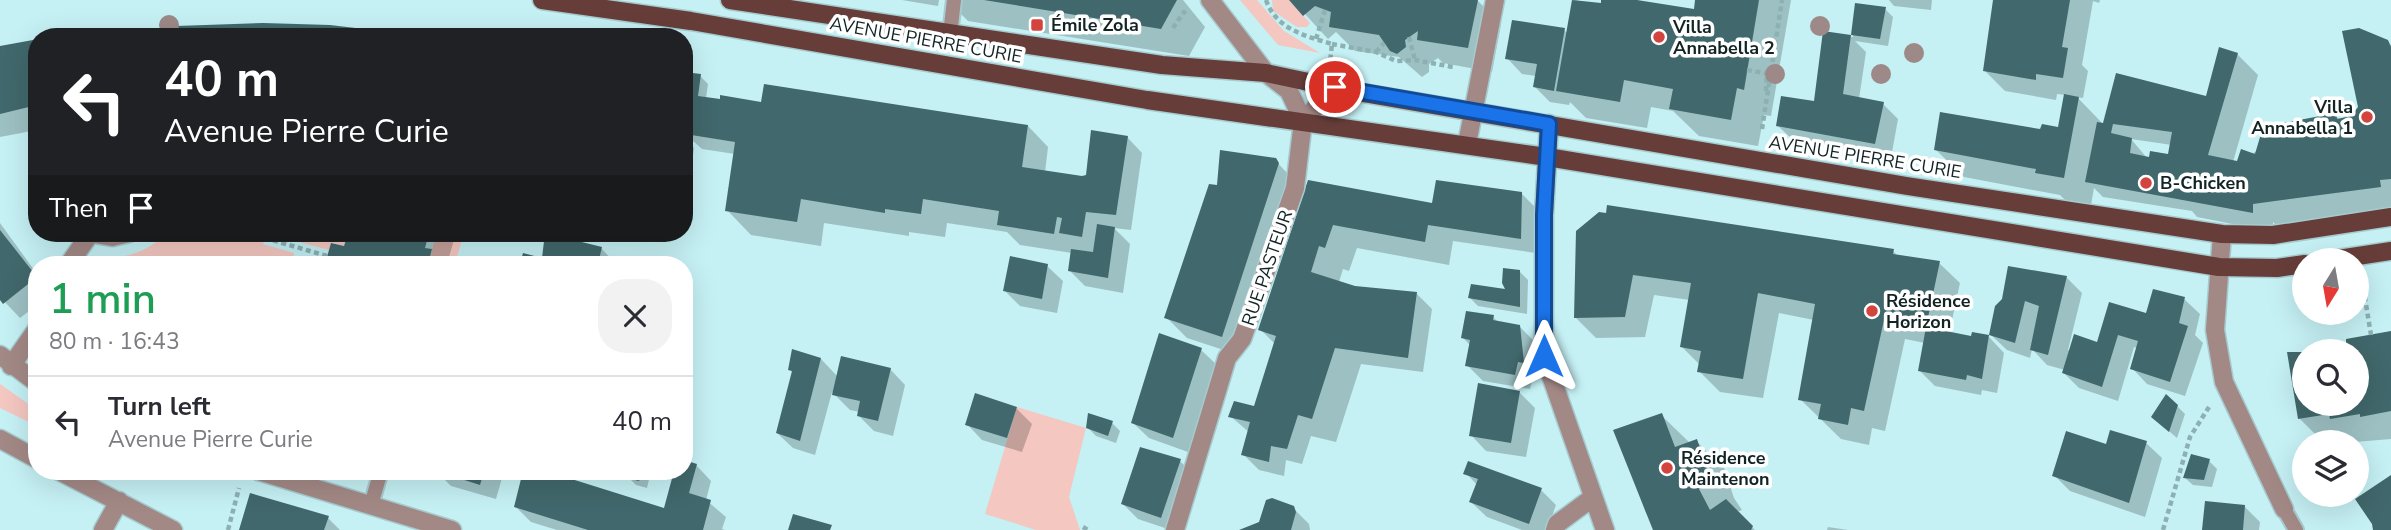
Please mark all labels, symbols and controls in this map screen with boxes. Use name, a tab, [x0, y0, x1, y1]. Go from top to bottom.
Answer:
street label: AVENUE PIERRE CURIE	[828, 11, 1024, 69]
place label: Émile Zola	[1051, 13, 1139, 37]
place label: Villa Annabella 2	[1672, 15, 1775, 60]
marker: Émile Zola	[1029, 17, 1045, 33]
marker: Villa Annabella 2	[1651, 29, 1667, 45]
text: 40 m	[164, 46, 279, 113]
icon: left	[49, 56, 140, 147]
pin	[1305, 57, 1365, 117]
icon: arrive	[1316, 68, 1354, 106]
place label: Villa Annabella 1	[2251, 95, 2353, 140]
marker: Villa Annabella 1	[2359, 109, 2375, 125]
text: Avenue Pierre Curie	[164, 110, 449, 153]
street label: AVENUE PIERRE CURIE	[1767, 130, 1963, 184]
place label: B-Chicken	[2160, 171, 2246, 195]
marker: B-Chicken	[2138, 175, 2154, 191]
icon: arrive	[122, 189, 160, 227]
text: Then	[49, 191, 108, 226]
street label: RUE PASTEUR	[1236, 207, 1298, 329]
north arrow	[2292, 248, 2370, 326]
map controls	[2292, 248, 2369, 507]
text: 1 min	[49, 271, 156, 328]
button: close	[598, 279, 672, 353]
place label: Résidence Horizon	[1886, 289, 1971, 334]
marker: Résidence Horizon	[1864, 303, 1880, 319]
position arrow	[1507, 319, 1581, 393]
text: 80 m · 16:43	[49, 326, 180, 357]
button: search	[2292, 339, 2369, 416]
text: Turn left	[108, 389, 211, 424]
icon: left	[49, 403, 87, 441]
text: 40 m	[612, 404, 672, 439]
text: Avenue Pierre Curie	[108, 424, 313, 455]
button: layers	[2292, 430, 2369, 507]
place label: Résidence Maintenon	[1681, 446, 1770, 491]
marker: Résidence Maintenon	[1659, 460, 1675, 476]

